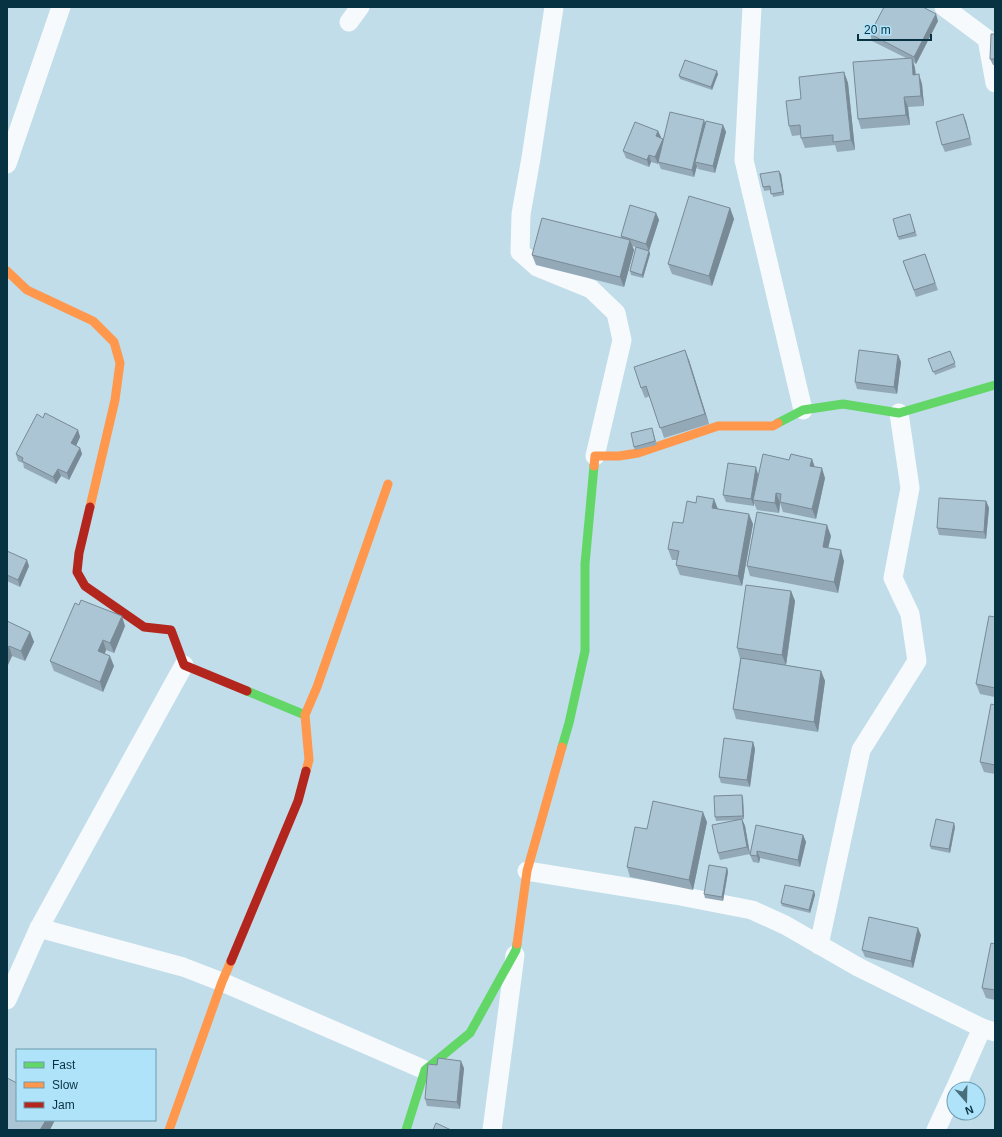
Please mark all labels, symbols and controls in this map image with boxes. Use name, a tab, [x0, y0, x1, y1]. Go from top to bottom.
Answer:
scale bar	[858, 16, 931, 42]
text: 20 m	[864, 23, 891, 37]
legend	[16, 1049, 156, 1121]
text: Fast	[52, 1058, 76, 1072]
text: Slow	[52, 1078, 78, 1092]
north arrow	[946, 1081, 986, 1121]
text: Jam	[52, 1098, 75, 1112]
text: N	[964, 1103, 975, 1117]

